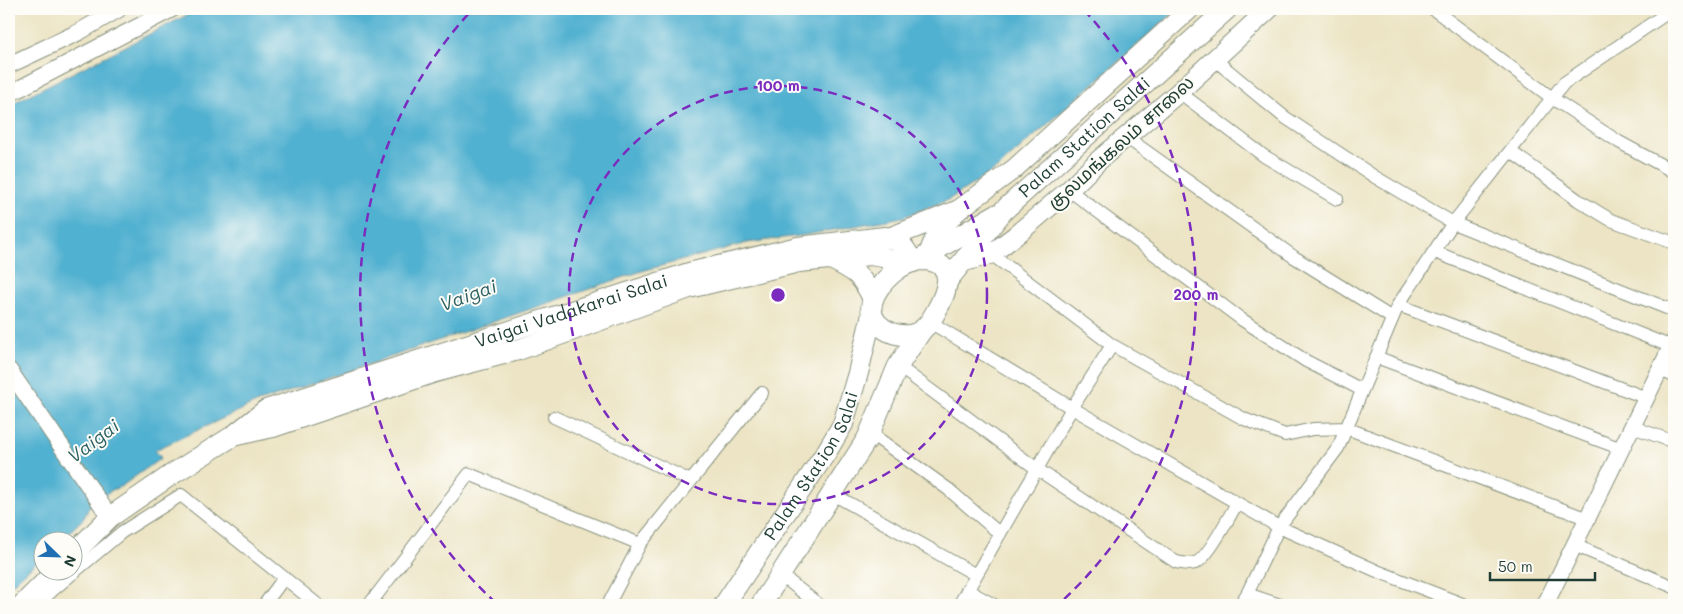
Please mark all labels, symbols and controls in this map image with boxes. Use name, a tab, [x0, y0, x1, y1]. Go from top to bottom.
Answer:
street label: குலமங்கலம் சாலை	[1042, 70, 1199, 215]
street label: Palam Station Salai	[1013, 71, 1155, 203]
text: 100 m	[756, 75, 800, 95]
street label: Vaigai Vadakarai Salai	[471, 268, 671, 353]
water label: Vaigai	[436, 273, 500, 316]
text: 200 m	[1174, 284, 1219, 304]
centre of rings	[769, 286, 787, 304]
street label: Palam Station Salai	[758, 388, 863, 545]
water label: Vaigai	[62, 413, 124, 468]
north arrow	[32, 532, 82, 582]
scale bar	[1490, 549, 1596, 581]
text: N	[60, 553, 81, 570]
text: 50 m	[1498, 556, 1533, 576]

